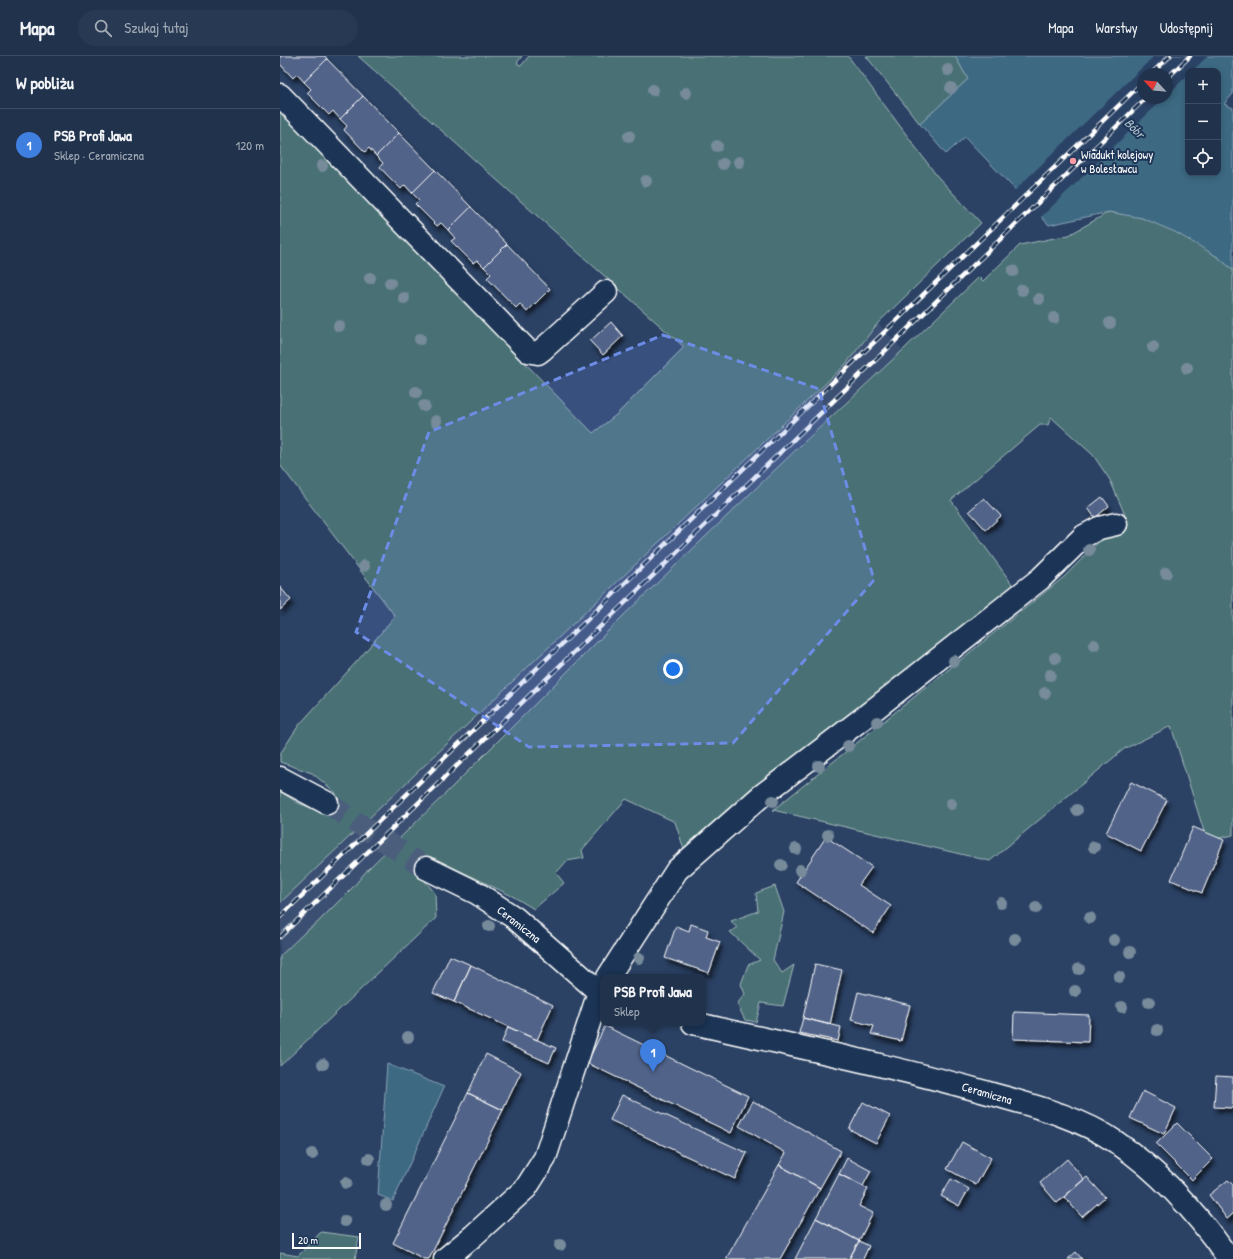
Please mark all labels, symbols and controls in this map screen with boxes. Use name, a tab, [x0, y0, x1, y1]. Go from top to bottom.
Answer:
search box	[78, 10, 358, 46]
text: Mapa	[20, 15, 54, 41]
icon: search	[92, 17, 114, 39]
text: Szukaj tutaj	[124, 17, 188, 38]
text: Mapa	[1048, 18, 1074, 37]
text: Warstwy	[1096, 18, 1138, 37]
text: Udostępnij	[1160, 18, 1213, 37]
north arrow	[1137, 68, 1173, 104]
map controls	[1185, 68, 1221, 176]
button: +	[1185, 68, 1221, 104]
text: W pobliżu	[16, 71, 74, 94]
button: −	[1185, 104, 1221, 140]
water label: Bóbr	[1121, 114, 1151, 144]
text: PSB Profi Jawa	[54, 125, 132, 146]
text: 1	[27, 136, 31, 154]
text: 120 m	[236, 136, 264, 154]
button: locate	[1185, 140, 1221, 176]
text: Sklep · Ceramiczna	[54, 146, 144, 164]
place label: Wiadukt kolejowy w Bolesławcu	[1081, 146, 1153, 177]
marker: Wiadukt kolejowy w Bolesławcu	[1068, 156, 1078, 166]
your location	[663, 659, 683, 679]
street label: Ceramiczna	[493, 901, 545, 947]
popup	[600, 974, 706, 1026]
text: PSB Profi Jawa	[614, 981, 692, 1002]
text: Sklep	[614, 1002, 640, 1020]
pin: 1	[640, 1039, 666, 1072]
street label: Ceramiczna	[960, 1078, 1014, 1108]
scale bar	[292, 1231, 361, 1250]
text: 20 m	[298, 1233, 318, 1247]

